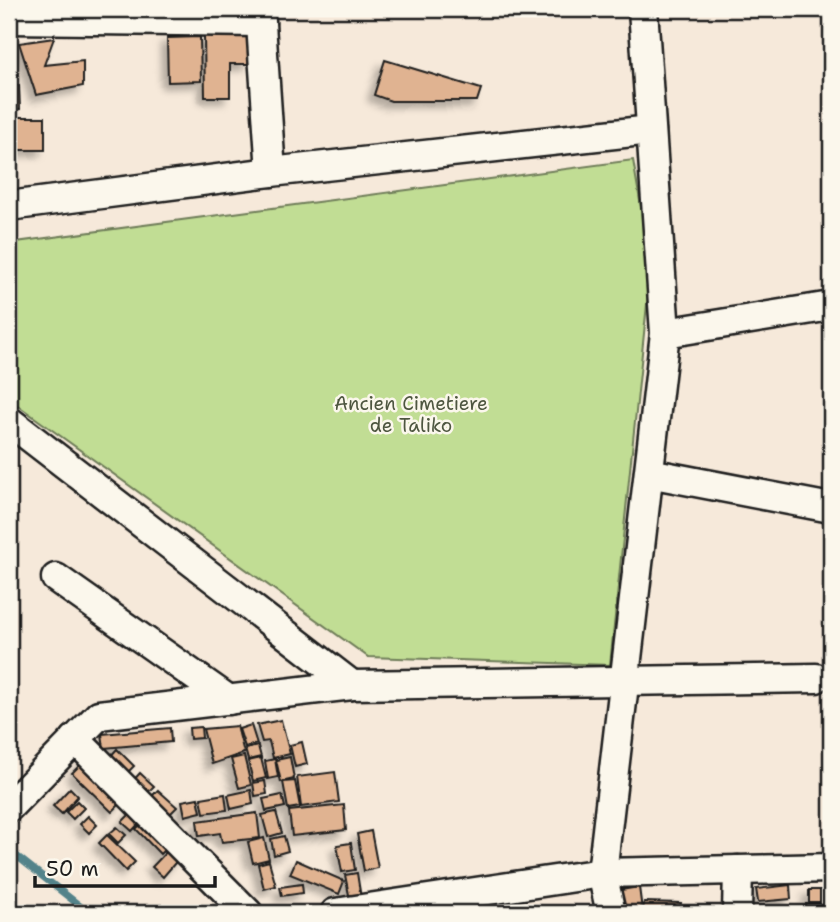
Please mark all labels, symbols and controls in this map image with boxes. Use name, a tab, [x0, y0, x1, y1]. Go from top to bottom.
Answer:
park label: Ancien Cimetiere de Taliko	[334, 391, 488, 438]
scale bar	[35, 845, 215, 889]
text: 50 m	[46, 855, 99, 883]

